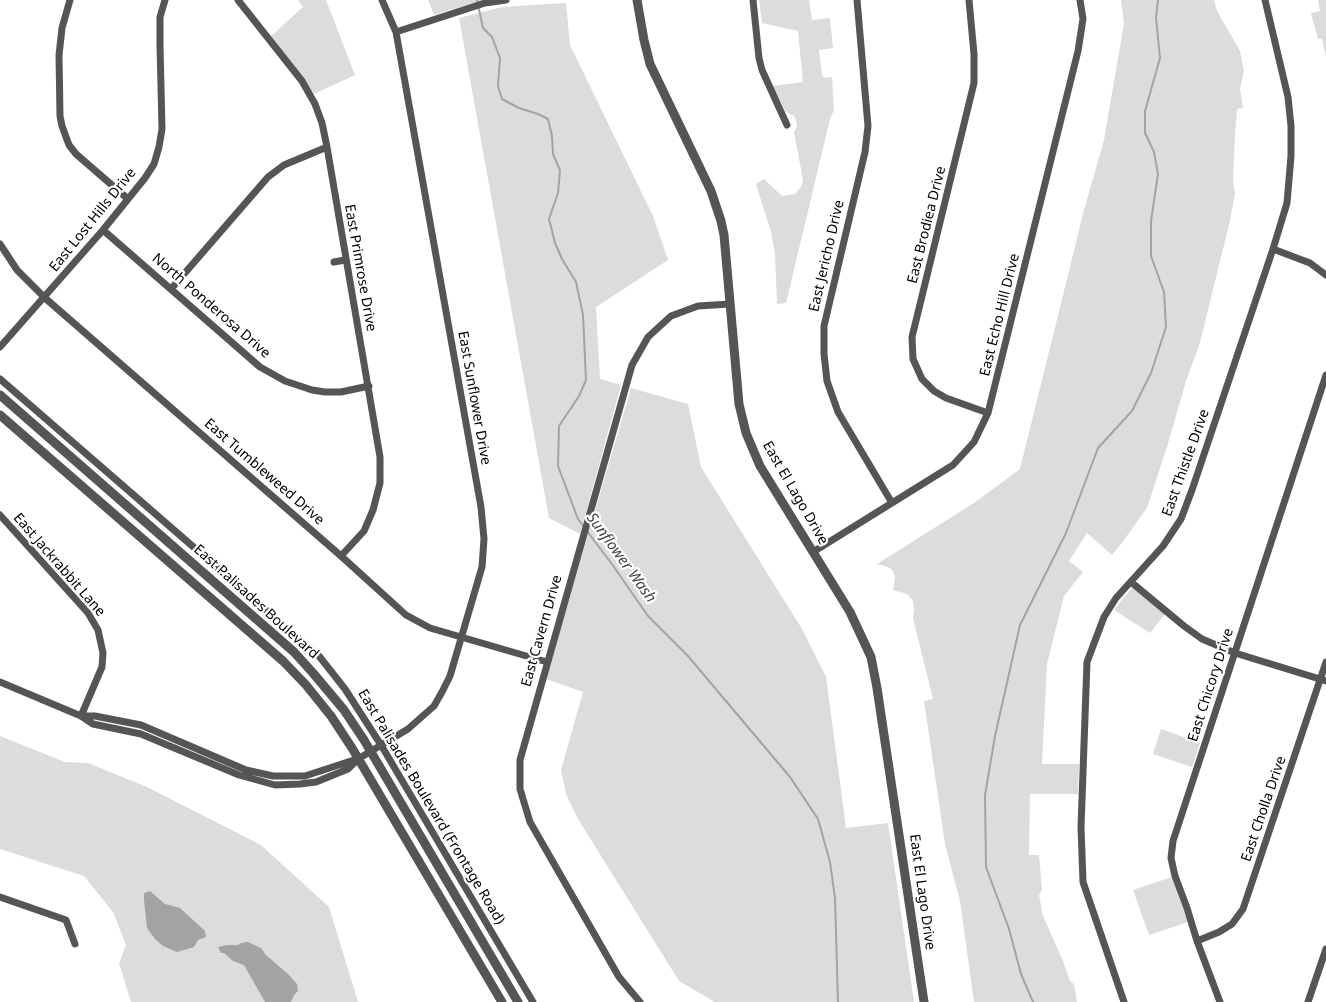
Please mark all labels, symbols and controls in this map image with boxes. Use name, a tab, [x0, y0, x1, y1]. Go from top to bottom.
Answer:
street label: East Lost Hills Drive	[46, 165, 140, 275]
street label: East Brodiea Drive	[904, 165, 950, 285]
street label: East Jericho Drive	[806, 198, 848, 314]
street label: East Primrose Drive	[341, 203, 379, 333]
street label: North Ponderosa Drive	[148, 250, 274, 362]
street label: East Echo Hill Drive	[977, 252, 1023, 378]
street label: East Sunflower Drive	[454, 330, 494, 466]
street label: East Thistle Drive	[1159, 407, 1213, 519]
street label: East Tumbleweed Drive	[201, 415, 327, 529]
street label: East El Lago Drive	[759, 438, 831, 548]
street label: East Jackrabbit Lane	[10, 510, 108, 620]
water label: Sunflower Wash	[583, 510, 659, 606]
street label: East Palisades Boulevard	[190, 541, 322, 663]
street label: East Cavern Drive	[518, 573, 566, 689]
street label: East Chicory Drive	[1185, 626, 1237, 744]
street label: East Palisades Boulevard (Frontage Road)	[354, 686, 508, 928]
street label: East Cholla Drive	[1238, 754, 1290, 864]
street label: East El Lago Drive	[906, 833, 938, 951]

